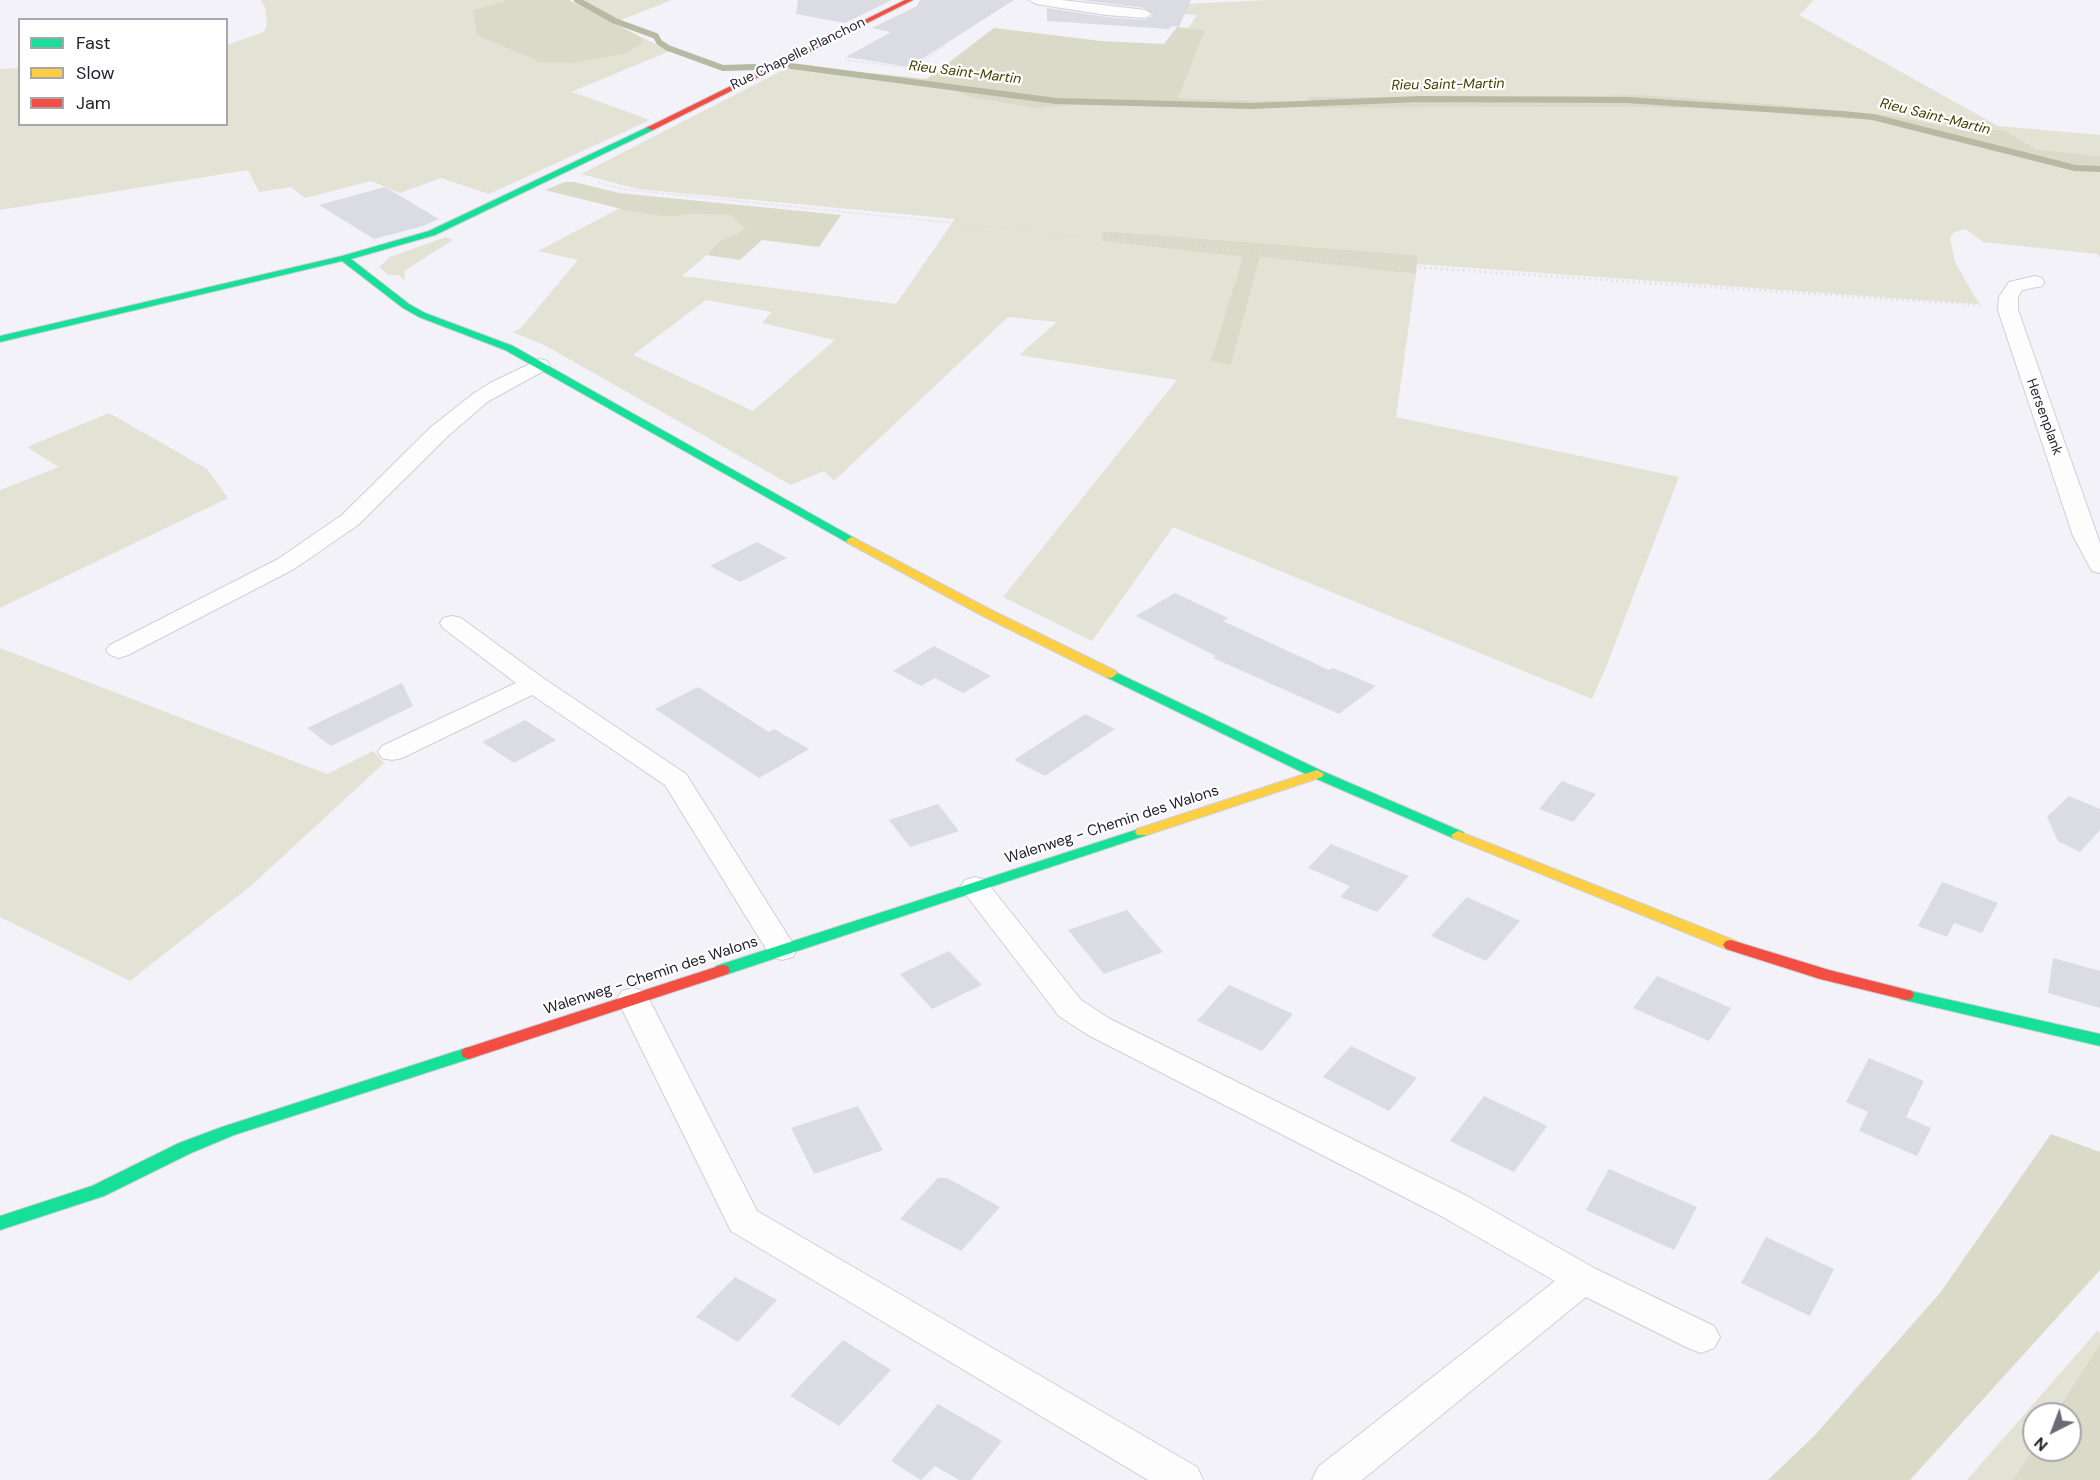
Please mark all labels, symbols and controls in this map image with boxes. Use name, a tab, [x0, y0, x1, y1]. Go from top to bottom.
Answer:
street label: Rue Chapelle Planchon	[728, 14, 868, 94]
legend	[18, 18, 228, 126]
text: Fast	[76, 31, 111, 55]
water label: Rieu Saint-Martin	[908, 58, 1022, 88]
text: Slow	[76, 61, 115, 85]
water label: Rieu Saint-Martin	[1391, 76, 1505, 94]
text: Jam	[76, 91, 111, 115]
water label: Rieu Saint-Martin	[1878, 95, 1992, 139]
street label: Hersenplank	[2022, 376, 2066, 458]
street label: Walenweg - Chemin des Walons	[1003, 782, 1221, 868]
street label: Walenweg - Chemin des Walons	[542, 933, 760, 1019]
north arrow	[2022, 1402, 2082, 1462]
text: N	[2030, 1433, 2052, 1456]

